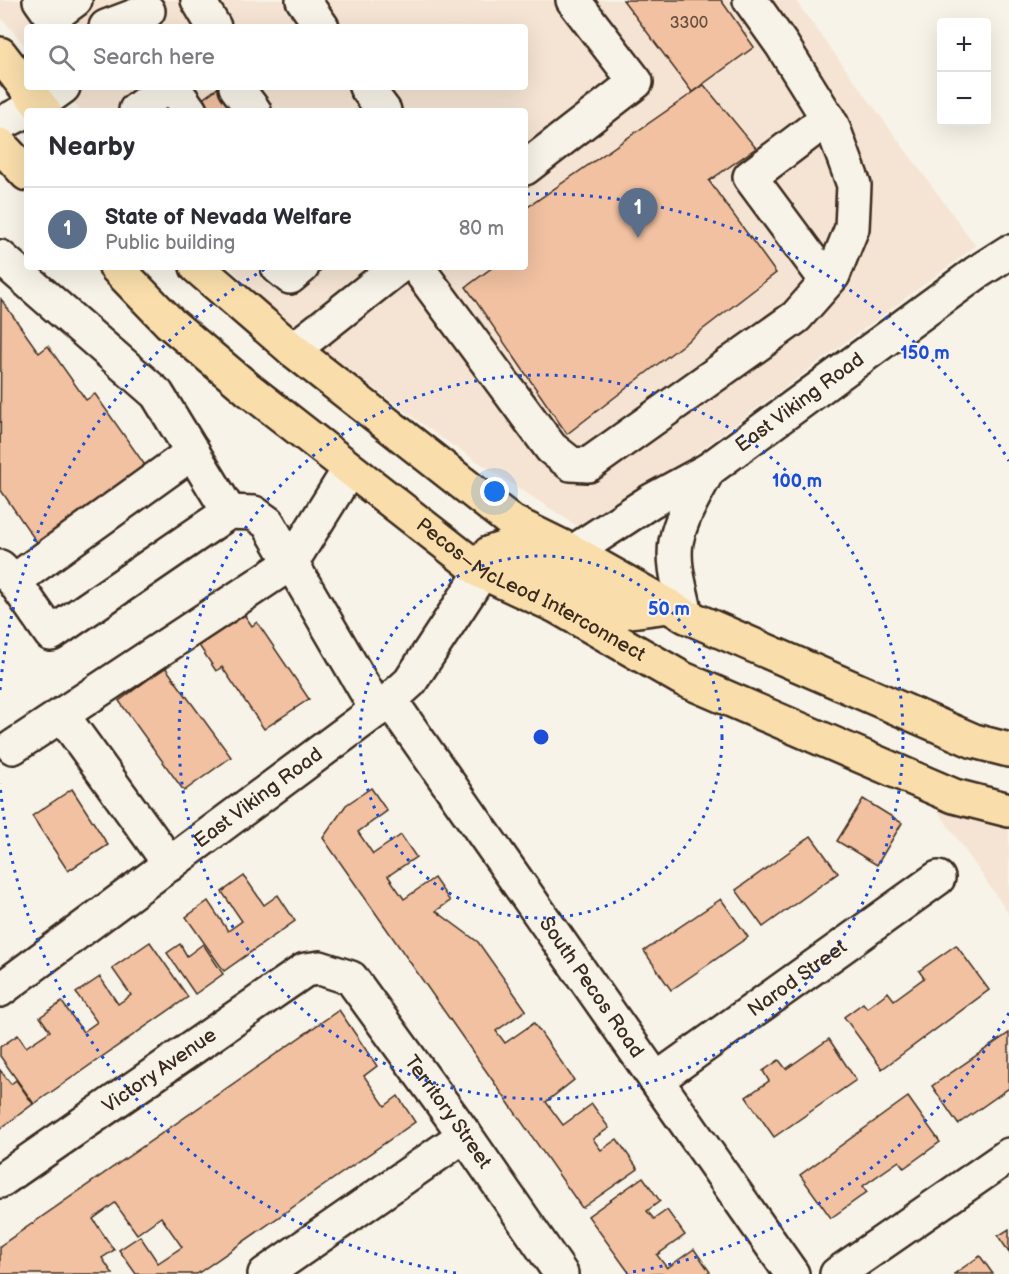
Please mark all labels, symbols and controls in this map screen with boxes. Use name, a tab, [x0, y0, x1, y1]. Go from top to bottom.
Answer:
house number: 3300	[670, 14, 708, 33]
map controls	[937, 18, 991, 126]
button: +	[937, 18, 991, 72]
search box	[24, 24, 528, 90]
icon: search	[45, 41, 78, 74]
text: Search here	[93, 44, 215, 71]
button: −	[937, 72, 991, 126]
text: Nearby	[48, 132, 135, 163]
pin: 1	[618, 188, 658, 238]
text: State of Nevada Welfare	[105, 204, 352, 231]
text: 1	[63, 217, 72, 241]
text: 80 m	[459, 217, 504, 241]
text: Public building	[105, 231, 235, 255]
text: 150 m	[900, 343, 950, 364]
street label: East Viking Road	[731, 347, 869, 458]
text: 100 m	[772, 471, 822, 492]
your location	[480, 477, 509, 506]
street label: Pecos–McLeod Interconnect	[411, 513, 649, 667]
text: 50 m	[648, 599, 690, 620]
centre of rings	[531, 727, 551, 747]
street label: East Viking Road	[190, 742, 327, 853]
street label: South Pecos Road	[534, 912, 649, 1063]
street label: Narod Street	[743, 935, 852, 1022]
street label: Victory Avenue	[98, 1023, 221, 1118]
street label: Territory Street	[399, 1051, 497, 1173]

